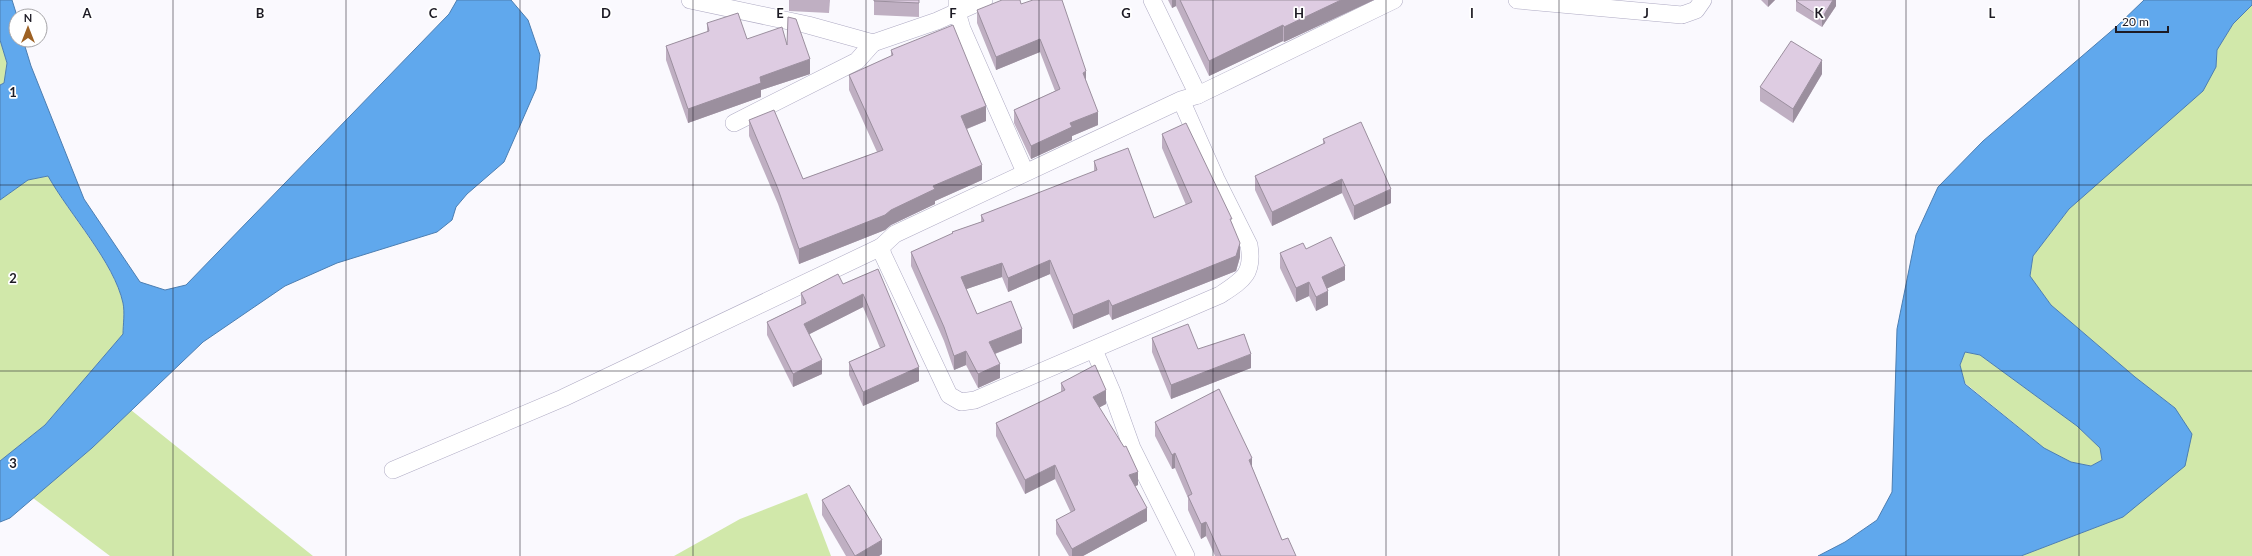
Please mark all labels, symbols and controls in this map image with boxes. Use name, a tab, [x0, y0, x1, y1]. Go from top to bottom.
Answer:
text: A	[81, 5, 92, 21]
text: B	[256, 5, 265, 21]
text: C	[429, 5, 438, 21]
text: D	[601, 5, 611, 21]
text: E	[776, 5, 784, 21]
text: F	[949, 5, 957, 21]
text: G	[1121, 5, 1131, 21]
text: H	[1294, 5, 1304, 21]
text: I	[1470, 5, 1474, 21]
text: J	[1643, 5, 1649, 21]
text: K	[1815, 5, 1825, 21]
text: L	[1989, 5, 1996, 21]
north arrow	[8, 8, 48, 48]
scale bar	[2116, 8, 2168, 34]
text: N	[24, 11, 32, 24]
text: 20 m	[2122, 14, 2149, 29]
text: 1	[9, 84, 17, 100]
text: 2	[9, 270, 17, 286]
text: 3	[9, 455, 17, 471]

